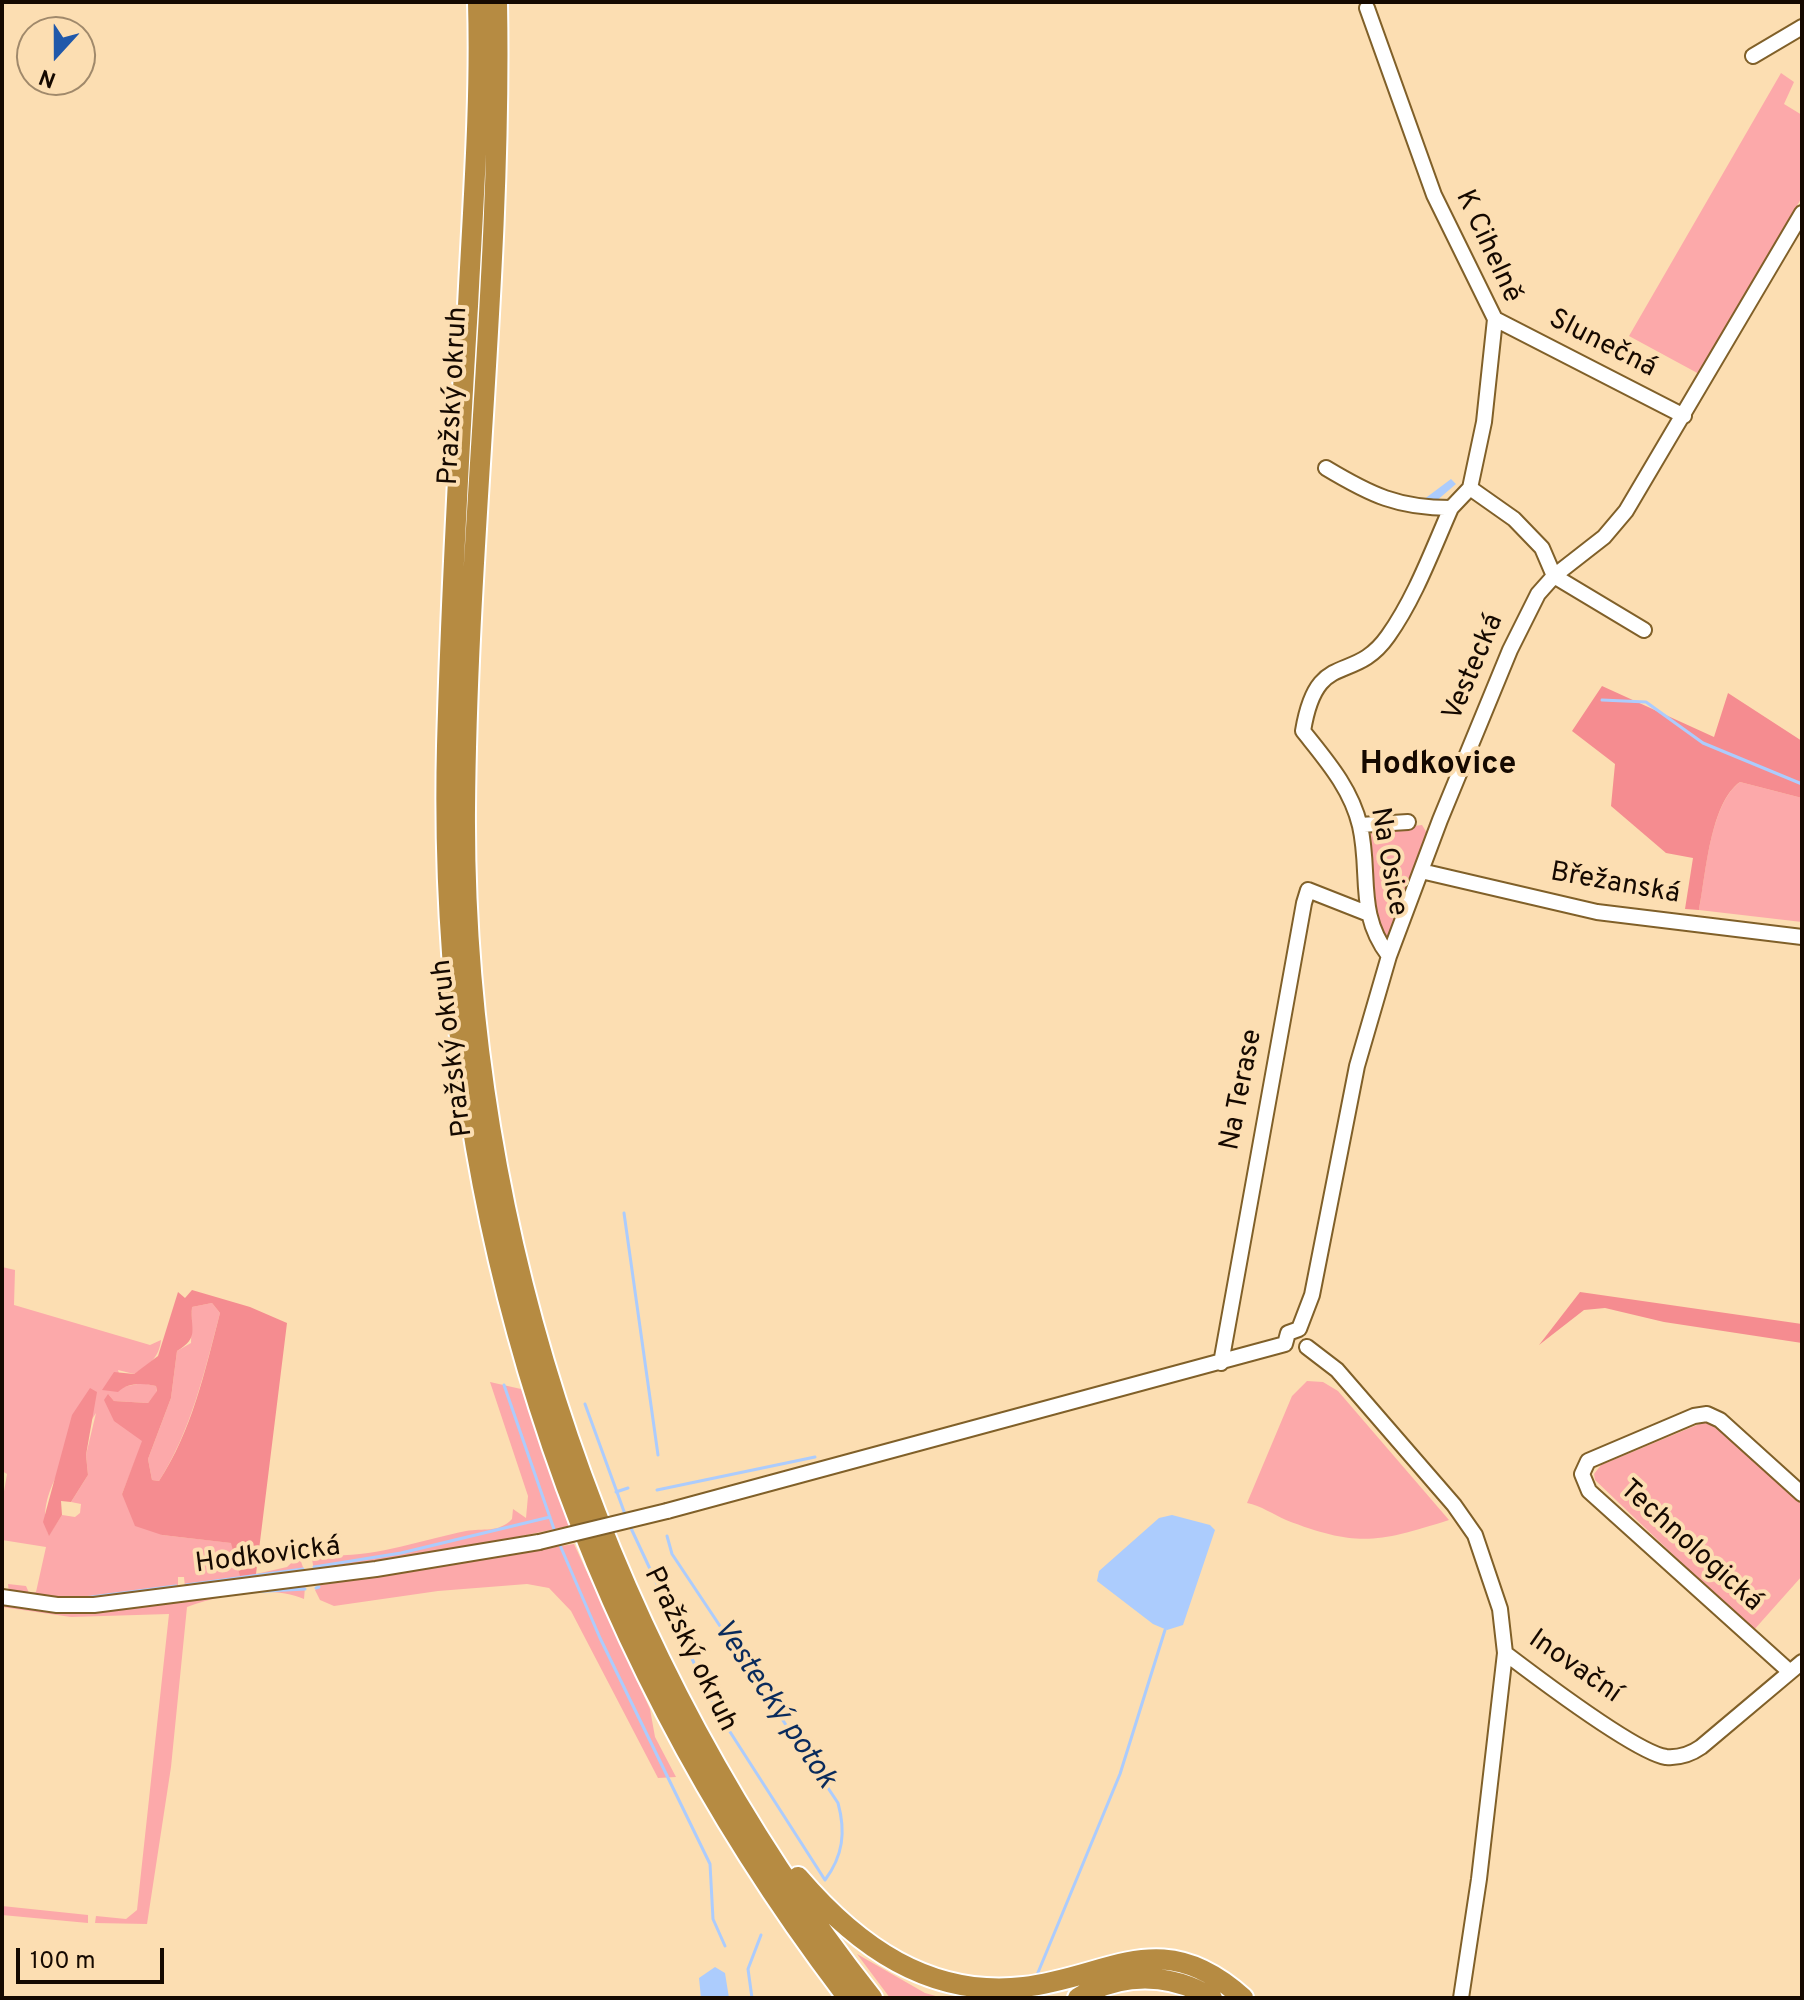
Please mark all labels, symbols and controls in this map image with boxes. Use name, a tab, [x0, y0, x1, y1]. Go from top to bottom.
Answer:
north arrow	[16, 16, 96, 96]
text: N	[36, 62, 60, 92]
street label: K Cihelně	[1446, 185, 1528, 309]
street label: Slunečná	[1542, 304, 1662, 386]
street label: Pražský okruh	[434, 306, 476, 486]
street label: Vestecká	[1438, 610, 1512, 726]
district label: Hodkovice	[1360, 748, 1516, 786]
street label: Na Osice	[1361, 805, 1413, 919]
street label: Břežanská	[1548, 857, 1682, 913]
street label: Pražský okruh	[426, 957, 482, 1139]
street label: Na Terase	[1215, 1027, 1271, 1153]
street label: Technologická	[1611, 1474, 1769, 1620]
street label: Hodkovická	[193, 1531, 343, 1583]
street label: Pražský okruh	[635, 1562, 743, 1738]
water label: Vestecký potok	[703, 1614, 843, 1796]
street label: Inovační	[1521, 1624, 1627, 1712]
scale bar	[20, 1932, 168, 1982]
text: 100 m	[30, 1947, 96, 1977]

